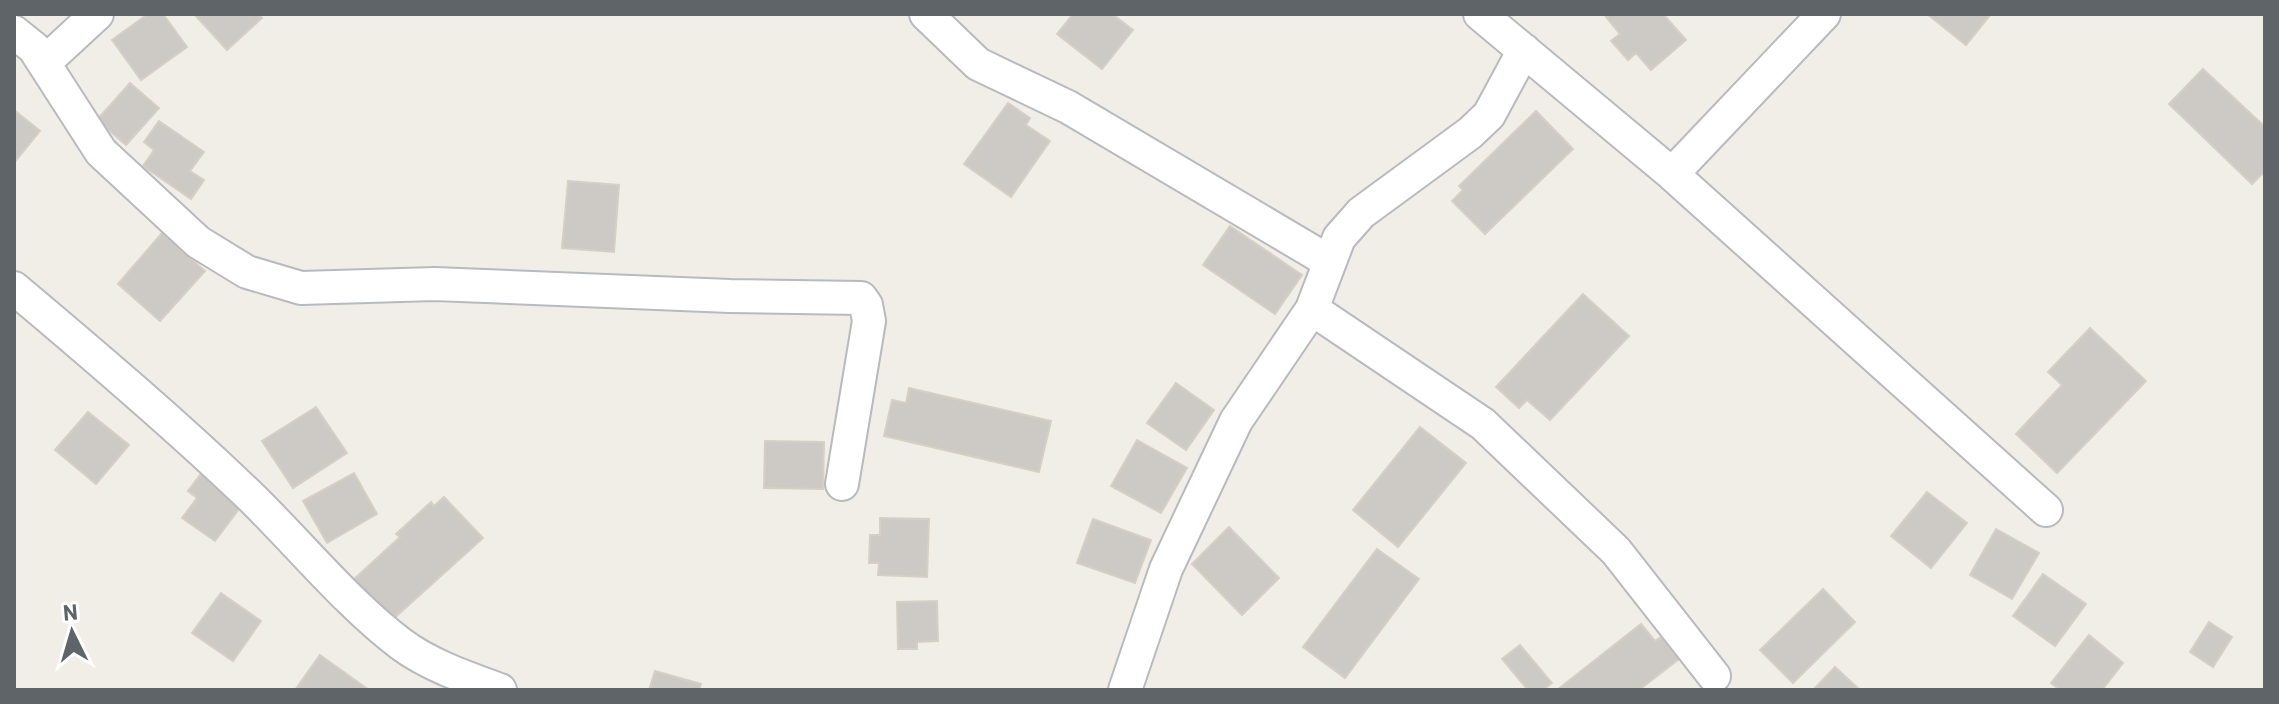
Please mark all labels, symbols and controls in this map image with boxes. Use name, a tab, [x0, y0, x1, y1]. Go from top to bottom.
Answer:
north arrow	[32, 592, 112, 672]
text: N	[62, 597, 79, 625]

